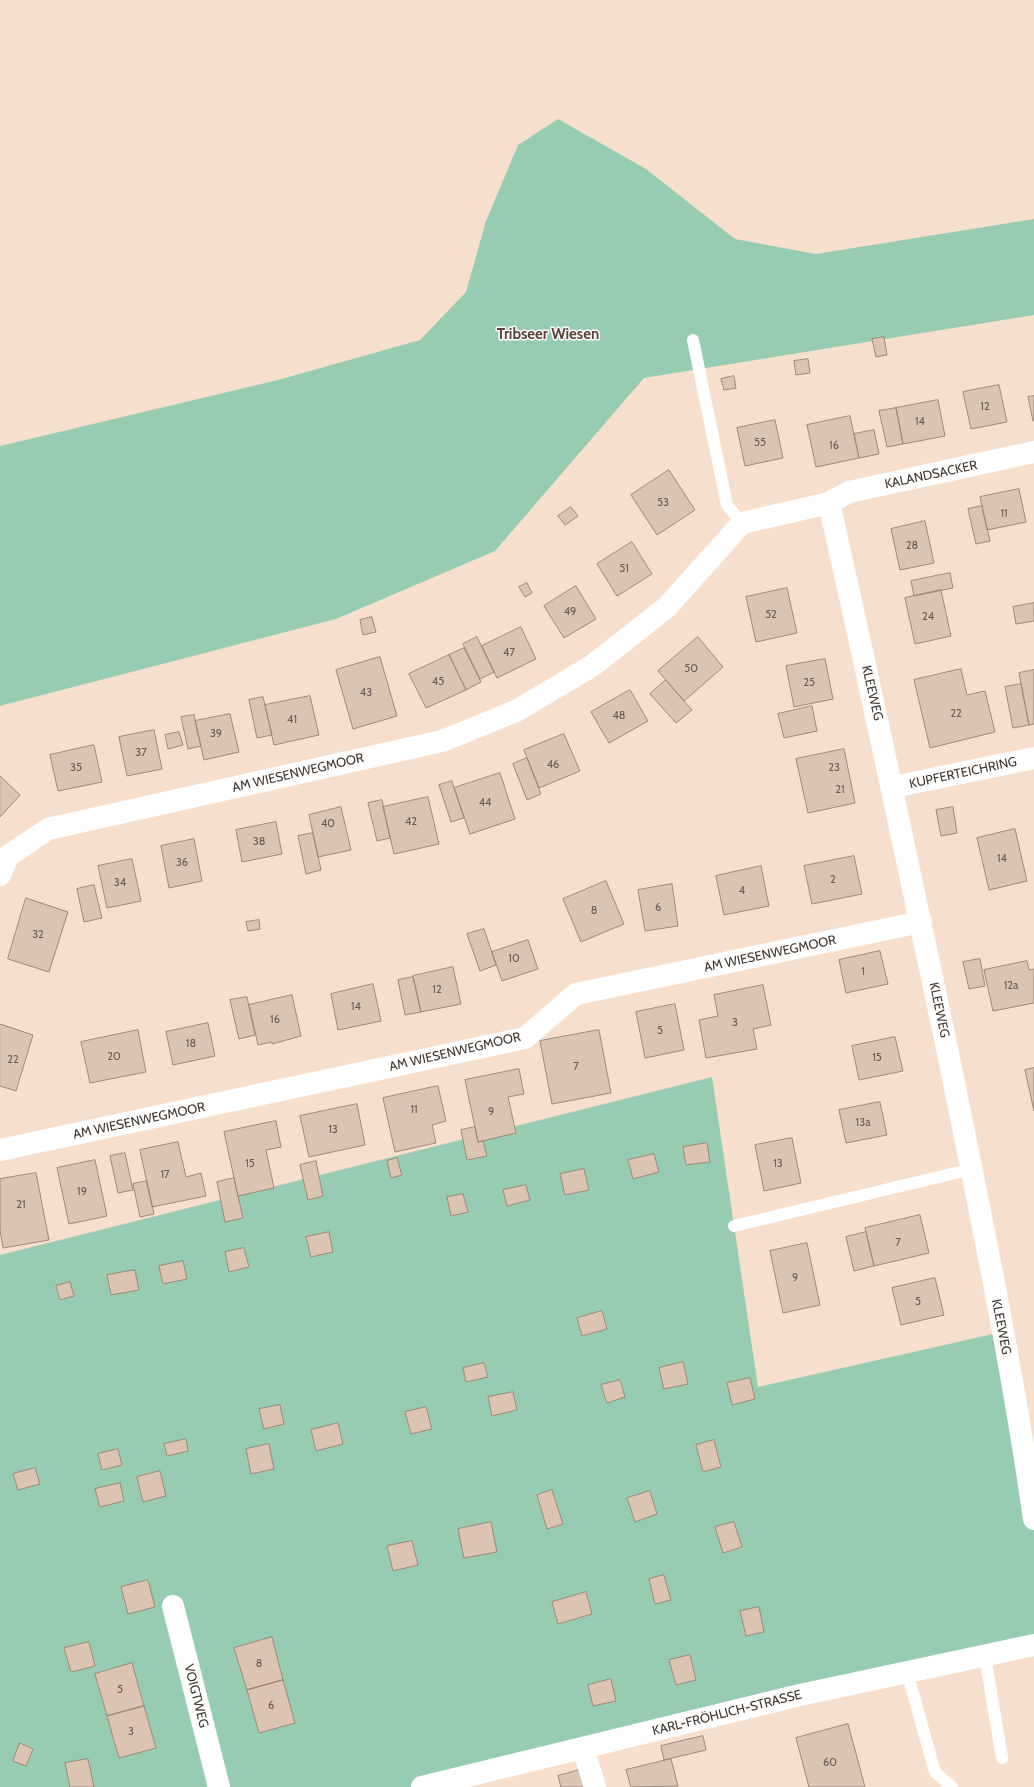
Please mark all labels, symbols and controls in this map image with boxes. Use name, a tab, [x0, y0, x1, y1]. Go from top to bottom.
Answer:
district label: Tribseer Wiesen	[497, 326, 599, 344]
house number: 12	[980, 400, 990, 414]
house number: 14	[915, 415, 925, 429]
house number: 55	[754, 436, 766, 450]
house number: 16	[829, 439, 839, 453]
street label: KALANDSACKER	[883, 458, 979, 492]
house number: 53	[657, 496, 669, 510]
house number: 11	[1000, 507, 1008, 521]
house number: 28	[906, 539, 918, 553]
house number: 51	[619, 562, 629, 576]
house number: 49	[564, 605, 576, 619]
house number: 52	[765, 608, 777, 622]
house number: 24	[922, 610, 934, 624]
house number: 47	[503, 646, 515, 660]
house number: 50	[684, 662, 698, 676]
street label: KLEEWEG	[858, 664, 886, 722]
house number: 45	[432, 675, 444, 689]
house number: 25	[803, 676, 815, 690]
house number: 43	[360, 686, 372, 700]
house number: 22	[950, 707, 962, 721]
house number: 48	[612, 709, 626, 723]
house number: 41	[287, 713, 297, 727]
house number: 39	[210, 727, 222, 741]
house number: 37	[135, 746, 147, 760]
street label: AM WIESENWEGMOOR	[231, 750, 365, 796]
street label: KUPFERTEICHRING	[908, 754, 1018, 792]
house number: 46	[547, 758, 559, 772]
house number: 35	[70, 761, 82, 775]
house number: 23	[828, 761, 840, 775]
house number: 21	[835, 783, 845, 797]
house number: 44	[479, 796, 491, 810]
house number: 42	[405, 815, 417, 829]
house number: 40	[321, 817, 335, 831]
house number: 38	[253, 835, 265, 849]
house number: 14	[997, 852, 1007, 866]
house number: 36	[176, 856, 188, 870]
house number: 2	[830, 873, 836, 887]
house number: 34	[114, 876, 126, 890]
house number: 4	[739, 884, 745, 898]
house number: 6	[655, 901, 661, 915]
house number: 8	[591, 904, 597, 918]
house number: 32	[32, 928, 44, 942]
street label: AM WIESENWEGMOOR	[703, 932, 837, 976]
house number: 10	[508, 952, 520, 966]
house number: 1	[861, 965, 865, 979]
house number: 12a	[1004, 979, 1018, 993]
street label: KLEEWEG	[926, 981, 952, 1039]
house number: 12	[432, 983, 442, 997]
house number: 14	[351, 1000, 361, 1014]
house number: 16	[270, 1013, 280, 1027]
house number: 3	[732, 1016, 738, 1030]
house number: 5	[657, 1024, 663, 1038]
street label: AM WIESENWEGMOOR	[388, 1029, 522, 1075]
house number: 18	[186, 1037, 196, 1051]
house number: 20	[107, 1050, 121, 1064]
house number: 15	[872, 1051, 882, 1065]
house number: 22	[7, 1053, 19, 1067]
house number: 7	[573, 1060, 579, 1074]
street label: AM WIESENWEGMOOR	[72, 1099, 206, 1143]
house number: 11	[410, 1103, 418, 1117]
house number: 9	[488, 1105, 494, 1119]
house number: 13a	[856, 1116, 870, 1130]
house number: 13	[328, 1123, 338, 1137]
house number: 15	[245, 1157, 255, 1171]
house number: 13	[773, 1157, 783, 1171]
house number: 17	[160, 1168, 170, 1182]
house number: 19	[77, 1185, 87, 1199]
house number: 21	[16, 1198, 26, 1212]
house number: 7	[895, 1236, 901, 1250]
house number: 9	[792, 1271, 798, 1285]
house number: 5	[915, 1295, 921, 1309]
street label: KLEEWEG	[988, 1298, 1014, 1356]
house number: 8	[256, 1657, 262, 1671]
street label: VOIGTWEG	[181, 1663, 211, 1729]
house number: 5	[117, 1683, 123, 1697]
street label: KARL-FRÖHLICH-STRASSE	[651, 1687, 803, 1739]
house number: 6	[268, 1699, 274, 1713]
house number: 3	[128, 1725, 134, 1739]
house number: 60	[823, 1756, 837, 1770]

